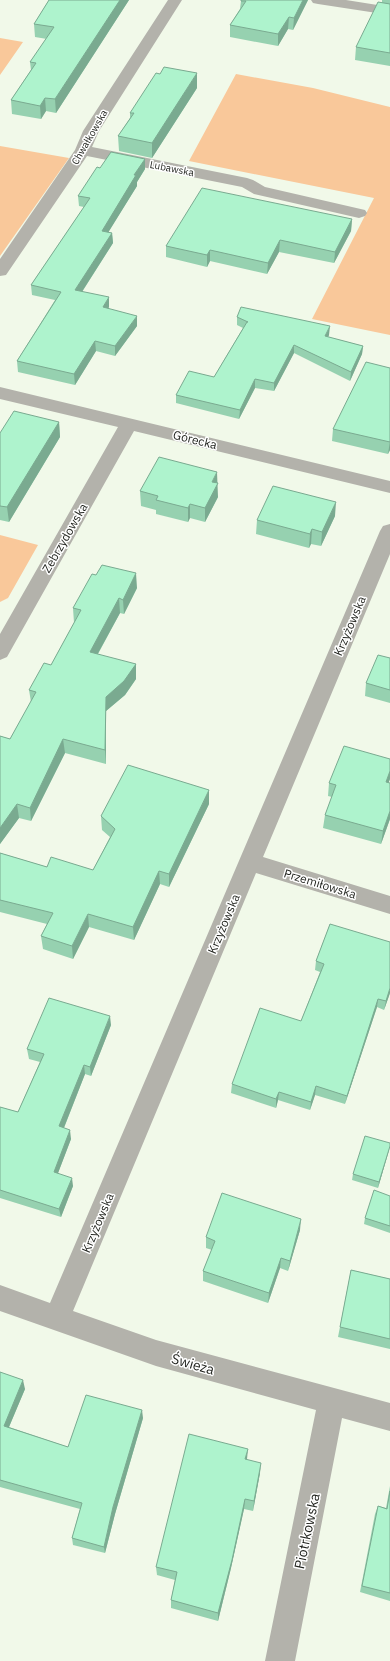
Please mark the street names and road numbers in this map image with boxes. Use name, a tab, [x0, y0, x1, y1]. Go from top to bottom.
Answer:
street label: Chwałkowska	[68, 107, 111, 167]
street label: Lubawska	[149, 158, 196, 179]
street label: Górecka	[172, 427, 219, 452]
street label: Zebrzydowska	[39, 500, 91, 575]
street label: Krzyżowska	[330, 593, 369, 658]
street label: Przemiłowska	[282, 865, 359, 902]
street label: Krzyżowska	[204, 891, 243, 956]
street label: Krzyżowska	[78, 1190, 117, 1255]
street label: Świeża	[169, 1348, 217, 1379]
street label: Piotrkowska	[290, 1491, 324, 1571]

